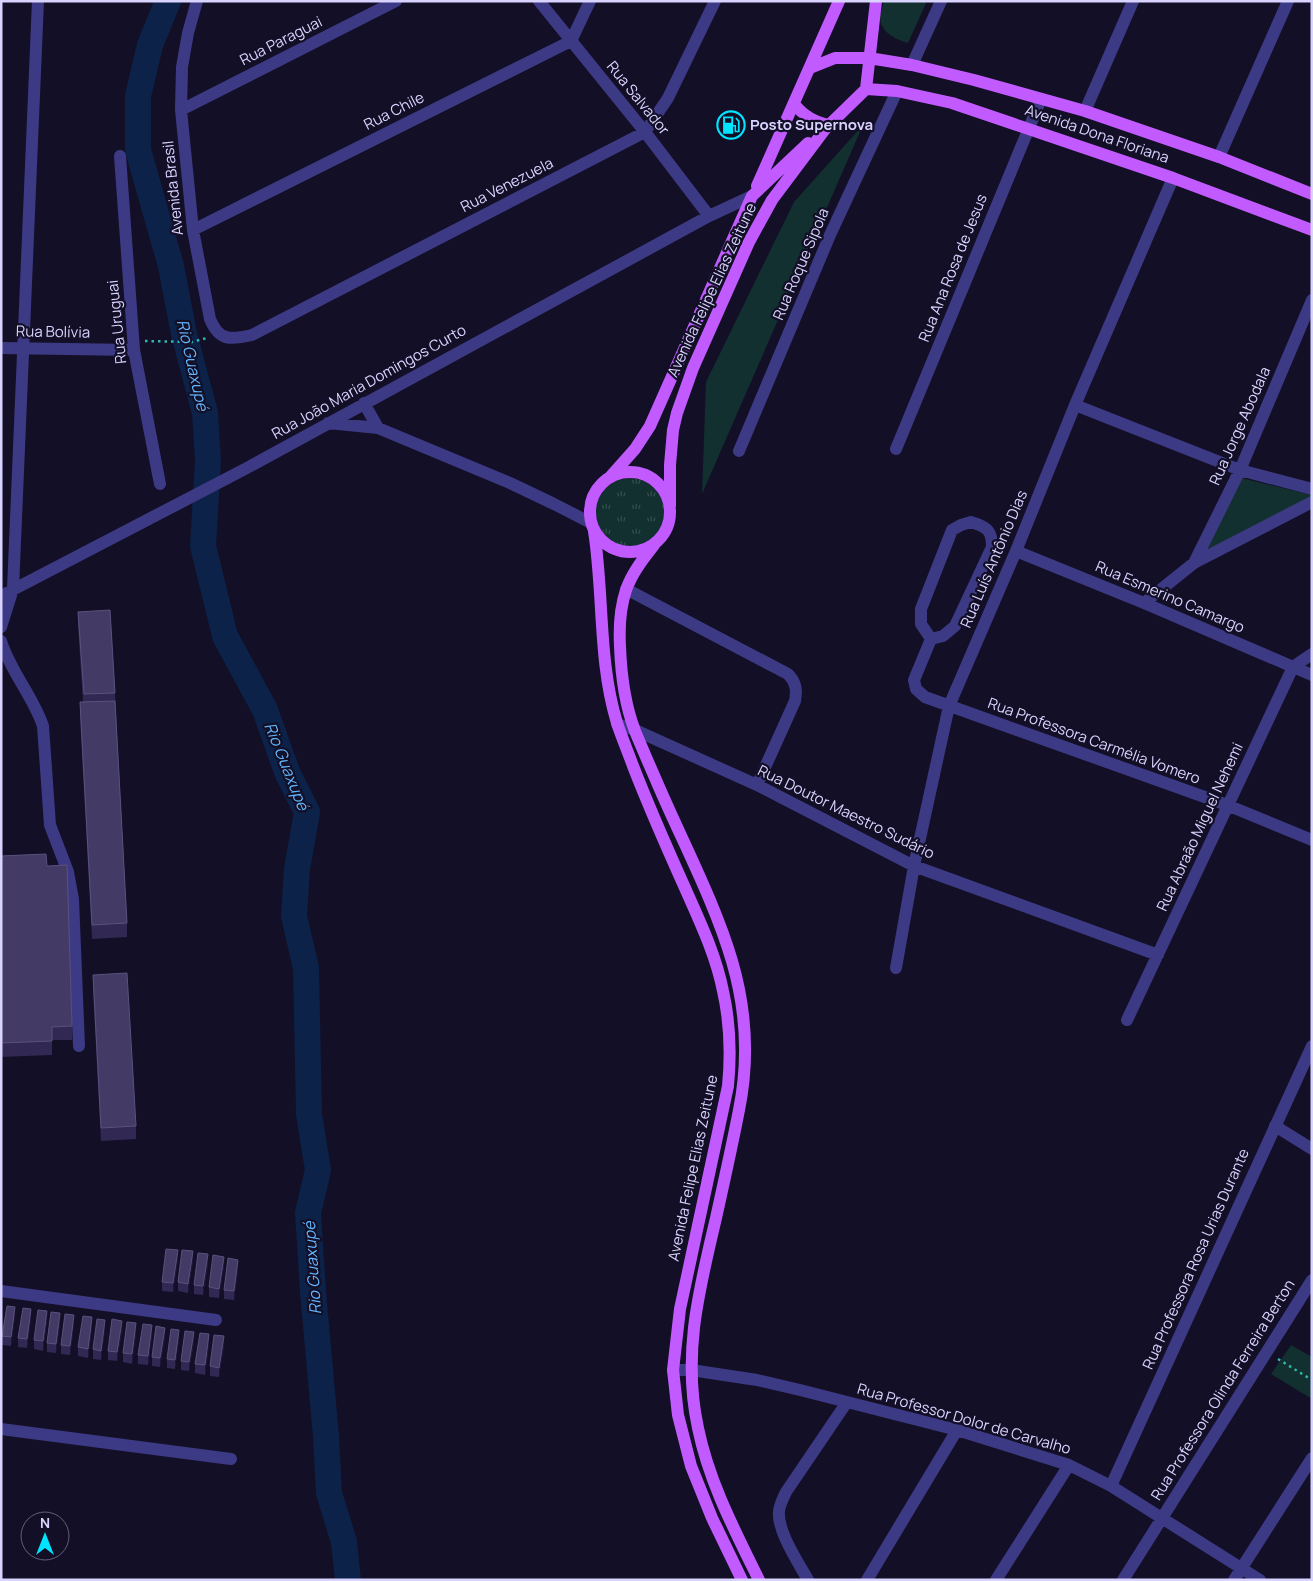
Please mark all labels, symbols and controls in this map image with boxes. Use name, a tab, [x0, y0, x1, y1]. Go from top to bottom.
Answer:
street label: Rua Paraguai	[236, 11, 326, 70]
street label: Rua Salvador	[602, 56, 675, 140]
street label: Rua Chile	[360, 86, 428, 135]
street label: Avenida Dona Floriana	[1022, 99, 1172, 168]
fuel station icon: Posto Supernova	[716, 110, 746, 140]
place label: Posto Supernova	[750, 114, 873, 135]
street label: Avenida Brasil	[157, 140, 188, 236]
street label: Rua Venezuela	[457, 152, 557, 217]
street label: Rua Ana Rosa de Jesus	[913, 191, 992, 345]
street label: Avenida Felipe Elias Zeitune	[662, 199, 761, 380]
street label: Rua Roque Sipola	[767, 205, 834, 323]
street label: Rua Uruguai	[102, 279, 131, 365]
water label: Rio Guaxupé	[172, 317, 215, 414]
street label: Rua João Maria Domingos Curto	[268, 319, 470, 444]
street label: Rua Bolívia	[16, 320, 90, 343]
street label: Rua Jorge Abodala	[1204, 363, 1275, 488]
street label: Rua Luís Antônio Dias	[955, 487, 1032, 631]
street label: Rua Esmerino Camargo	[1092, 556, 1248, 638]
street label: Rua Professora Carmélia Vomero	[985, 692, 1203, 789]
water label: Rio Guaxupé	[259, 719, 315, 815]
street label: Rua Abraão Miguel Nehemi	[1151, 739, 1248, 914]
street label: Rua Doutor Maestro Sudário	[754, 759, 938, 864]
street label: Avenida Felipe Elias Zeitune	[662, 1073, 723, 1263]
street label: Rua Professora Rosa Urias Durante	[1137, 1145, 1254, 1373]
water label: Rio Guaxupé	[298, 1219, 326, 1315]
street label: Rua Professora Olinda Ferreira Berton	[1146, 1275, 1300, 1504]
street label: Rua Professor Dolor de Carvalho	[855, 1378, 1074, 1459]
north arrow	[20, 1511, 70, 1561]
text: N	[40, 1513, 50, 1532]

